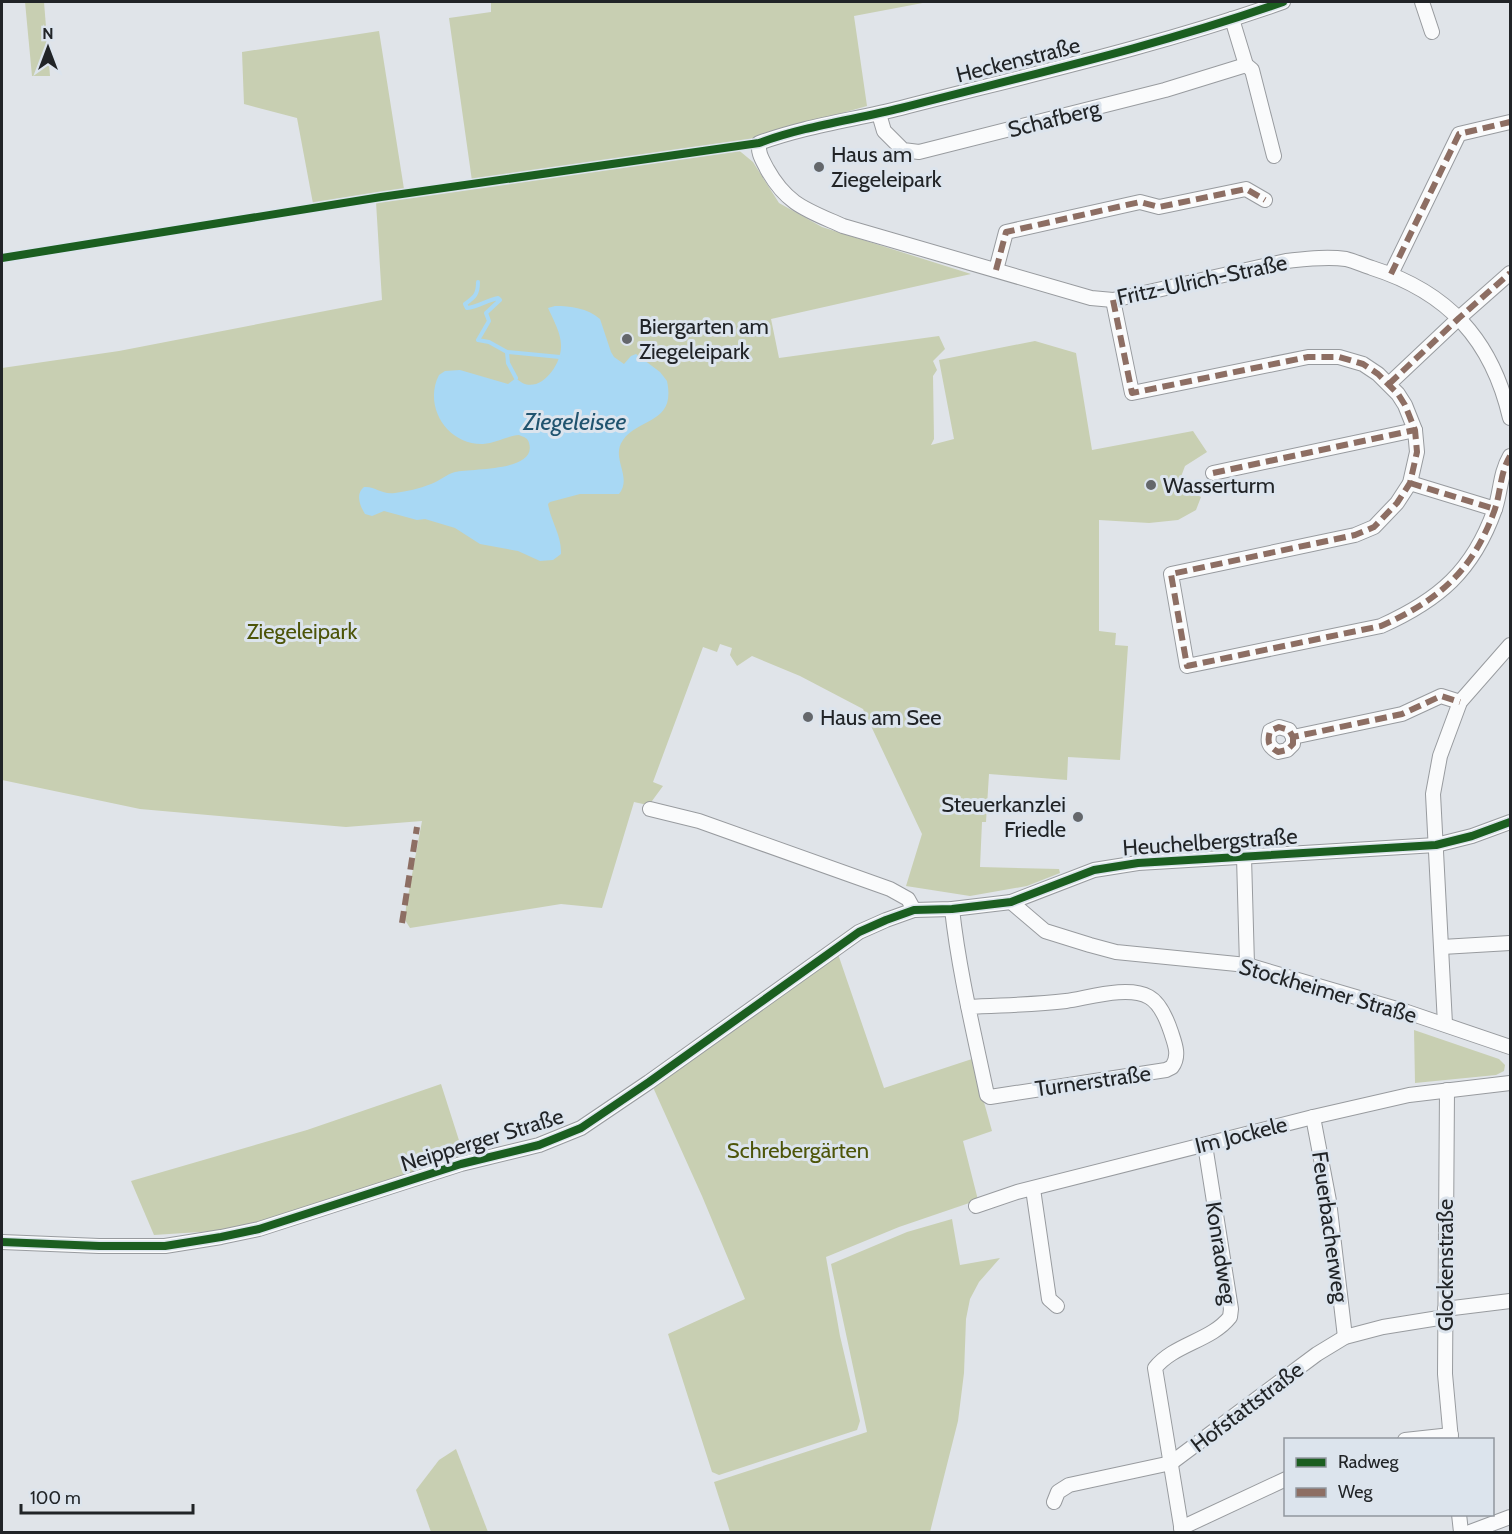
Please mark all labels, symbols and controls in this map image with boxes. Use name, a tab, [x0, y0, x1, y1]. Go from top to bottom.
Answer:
north arrow	[18, 18, 78, 78]
text: N	[42, 24, 54, 43]
street label: Heckenstraße	[953, 32, 1083, 88]
street label: Schafberg	[1005, 94, 1104, 143]
place label: Haus am Ziegeleipark	[831, 141, 942, 193]
marker: Haus am Ziegeleipark	[812, 160, 826, 174]
street label: Fritz-Ulrich-Straße	[1114, 249, 1290, 311]
place label: Biergarten am Ziegeleipark	[639, 313, 769, 365]
marker: Biergarten am Ziegeleipark	[620, 332, 634, 346]
water label: Ziegeleisee	[523, 407, 626, 436]
place label: Wasserturm	[1163, 472, 1275, 499]
marker: Wasserturm	[1144, 478, 1158, 492]
park label: Ziegeleipark	[247, 618, 358, 645]
place label: Haus am See	[820, 704, 942, 731]
marker: Haus am See	[801, 710, 815, 724]
place label: Steuerkanzlei Friedle	[941, 791, 1066, 843]
marker: Steuerkanzlei Friedle	[1071, 810, 1085, 824]
street label: Heuchelbergstraße	[1122, 822, 1298, 862]
street label: Stockheimer Straße	[1236, 953, 1420, 1029]
street label: Turnerstraße	[1033, 1060, 1153, 1102]
street label: Neipperger Straße	[397, 1102, 567, 1178]
street label: Im Jockele	[1192, 1111, 1290, 1159]
park label: Schrebergärten	[727, 1137, 869, 1164]
street label: Feuerbacherweg	[1306, 1150, 1354, 1305]
street label: Glockenstraße	[1432, 1199, 1459, 1331]
street label: Konradweg	[1200, 1200, 1243, 1307]
street label: Hofstattstraße	[1185, 1356, 1309, 1458]
legend	[1284, 1438, 1494, 1516]
text: Radweg	[1338, 1451, 1400, 1473]
scale bar	[21, 1477, 194, 1515]
text: Weg	[1338, 1481, 1374, 1503]
text: 100 m	[30, 1487, 81, 1509]

